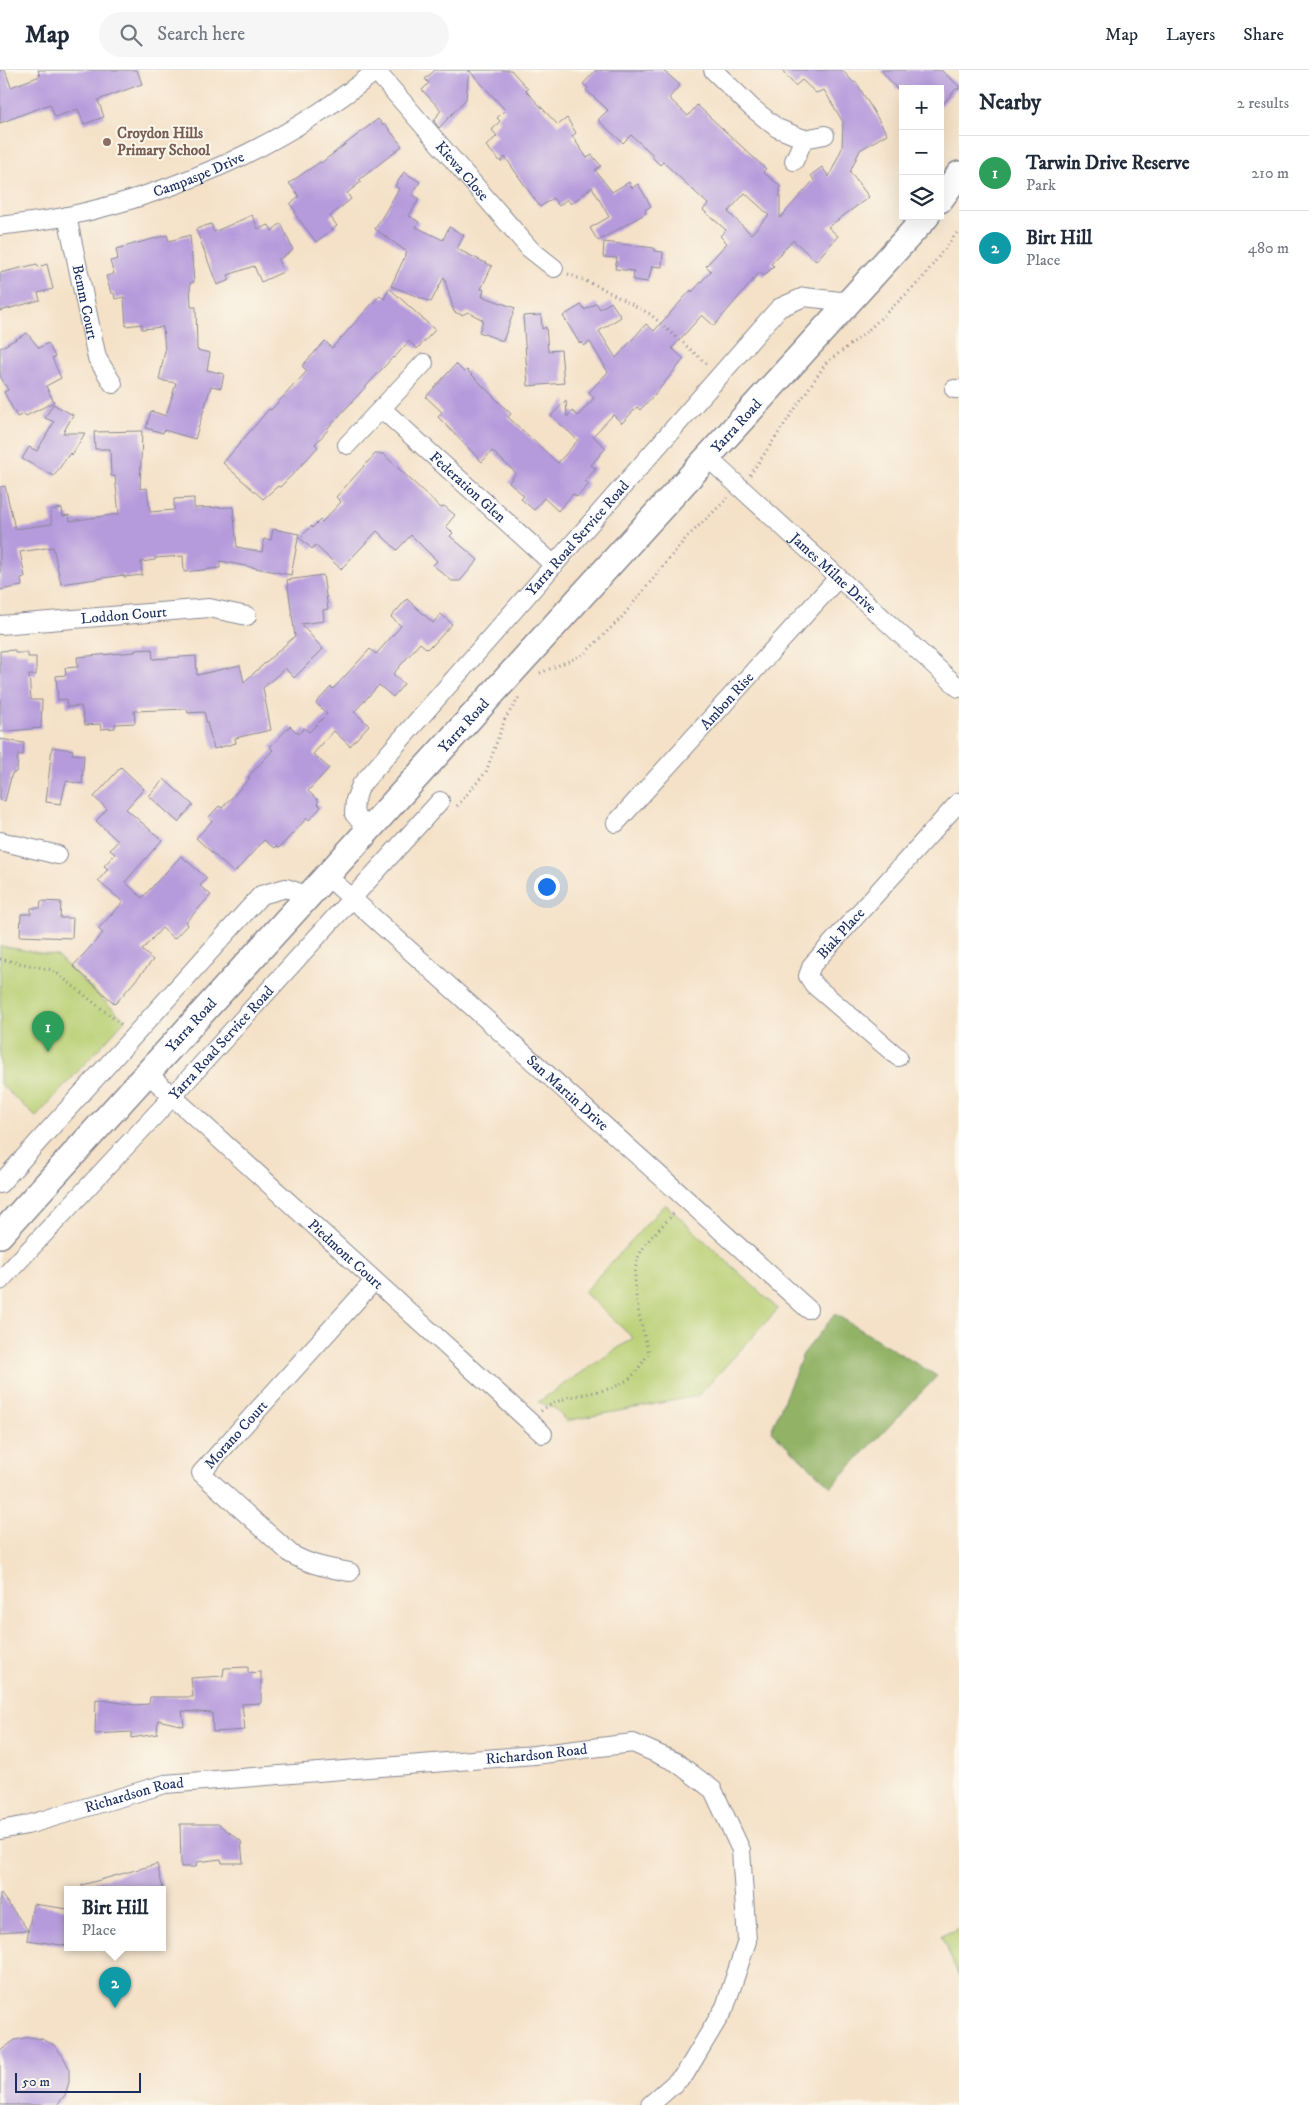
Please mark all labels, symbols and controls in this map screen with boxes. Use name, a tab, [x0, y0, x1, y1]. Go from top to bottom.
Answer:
search box	[99, 12, 449, 57]
text: Map	[25, 20, 69, 50]
icon: search	[117, 21, 145, 49]
text: Search here	[157, 23, 245, 46]
text: Map	[1105, 24, 1138, 46]
text: Layers	[1166, 24, 1215, 46]
text: Share	[1243, 24, 1284, 46]
map controls	[899, 85, 944, 220]
button: +	[899, 85, 944, 130]
text: Nearby	[979, 90, 1041, 116]
text: 2 results	[1237, 93, 1289, 113]
place label: Croydon Hills Primary School	[117, 124, 210, 160]
button: −	[899, 130, 944, 175]
marker: Croydon Hills Primary School	[101, 136, 113, 148]
street label: Kiewa Close	[431, 137, 493, 205]
street label: Campaspe Drive	[150, 147, 247, 201]
text: Tarwin Drive Reserve	[1026, 152, 1190, 175]
text: 1	[992, 163, 998, 183]
text: 210 m	[1251, 163, 1289, 183]
button: layers	[899, 175, 944, 220]
text: Park	[1026, 175, 1056, 195]
text: Birt Hill	[1026, 227, 1092, 250]
text: 2	[991, 238, 999, 258]
text: 480 m	[1248, 238, 1289, 258]
text: Place	[1026, 250, 1060, 270]
street label: Bemm Court	[68, 263, 102, 342]
street label: Yarra Road	[707, 394, 766, 457]
street label: Federation Glen	[426, 447, 510, 527]
street label: Yarra Road Service Road	[522, 476, 633, 600]
street label: James Milne Drive	[785, 527, 880, 617]
street label: Loddon Court	[80, 602, 168, 628]
street label: Ambon Rise	[696, 668, 758, 734]
street label: Yarra Road	[434, 694, 493, 756]
your location	[534, 874, 560, 900]
street label: Biak Place	[813, 904, 869, 963]
street label: Yarra Road Service Road	[165, 981, 278, 1104]
street label: Yarra Road	[162, 993, 221, 1056]
pin: 1	[32, 1011, 64, 1052]
street label: San Martin Drive	[523, 1051, 613, 1135]
street label: Piedmont Court	[304, 1215, 388, 1294]
street label: Morano Court	[200, 1396, 272, 1473]
street label: Richardson Road	[485, 1739, 589, 1768]
street label: Richardson Road	[82, 1773, 185, 1817]
popup	[64, 1886, 166, 1951]
text: Birt Hill	[82, 1897, 148, 1920]
text: Place	[82, 1920, 116, 1940]
pin: 2	[99, 1967, 131, 2008]
scale bar	[15, 2070, 141, 2093]
text: 50 m	[22, 2073, 50, 2091]

